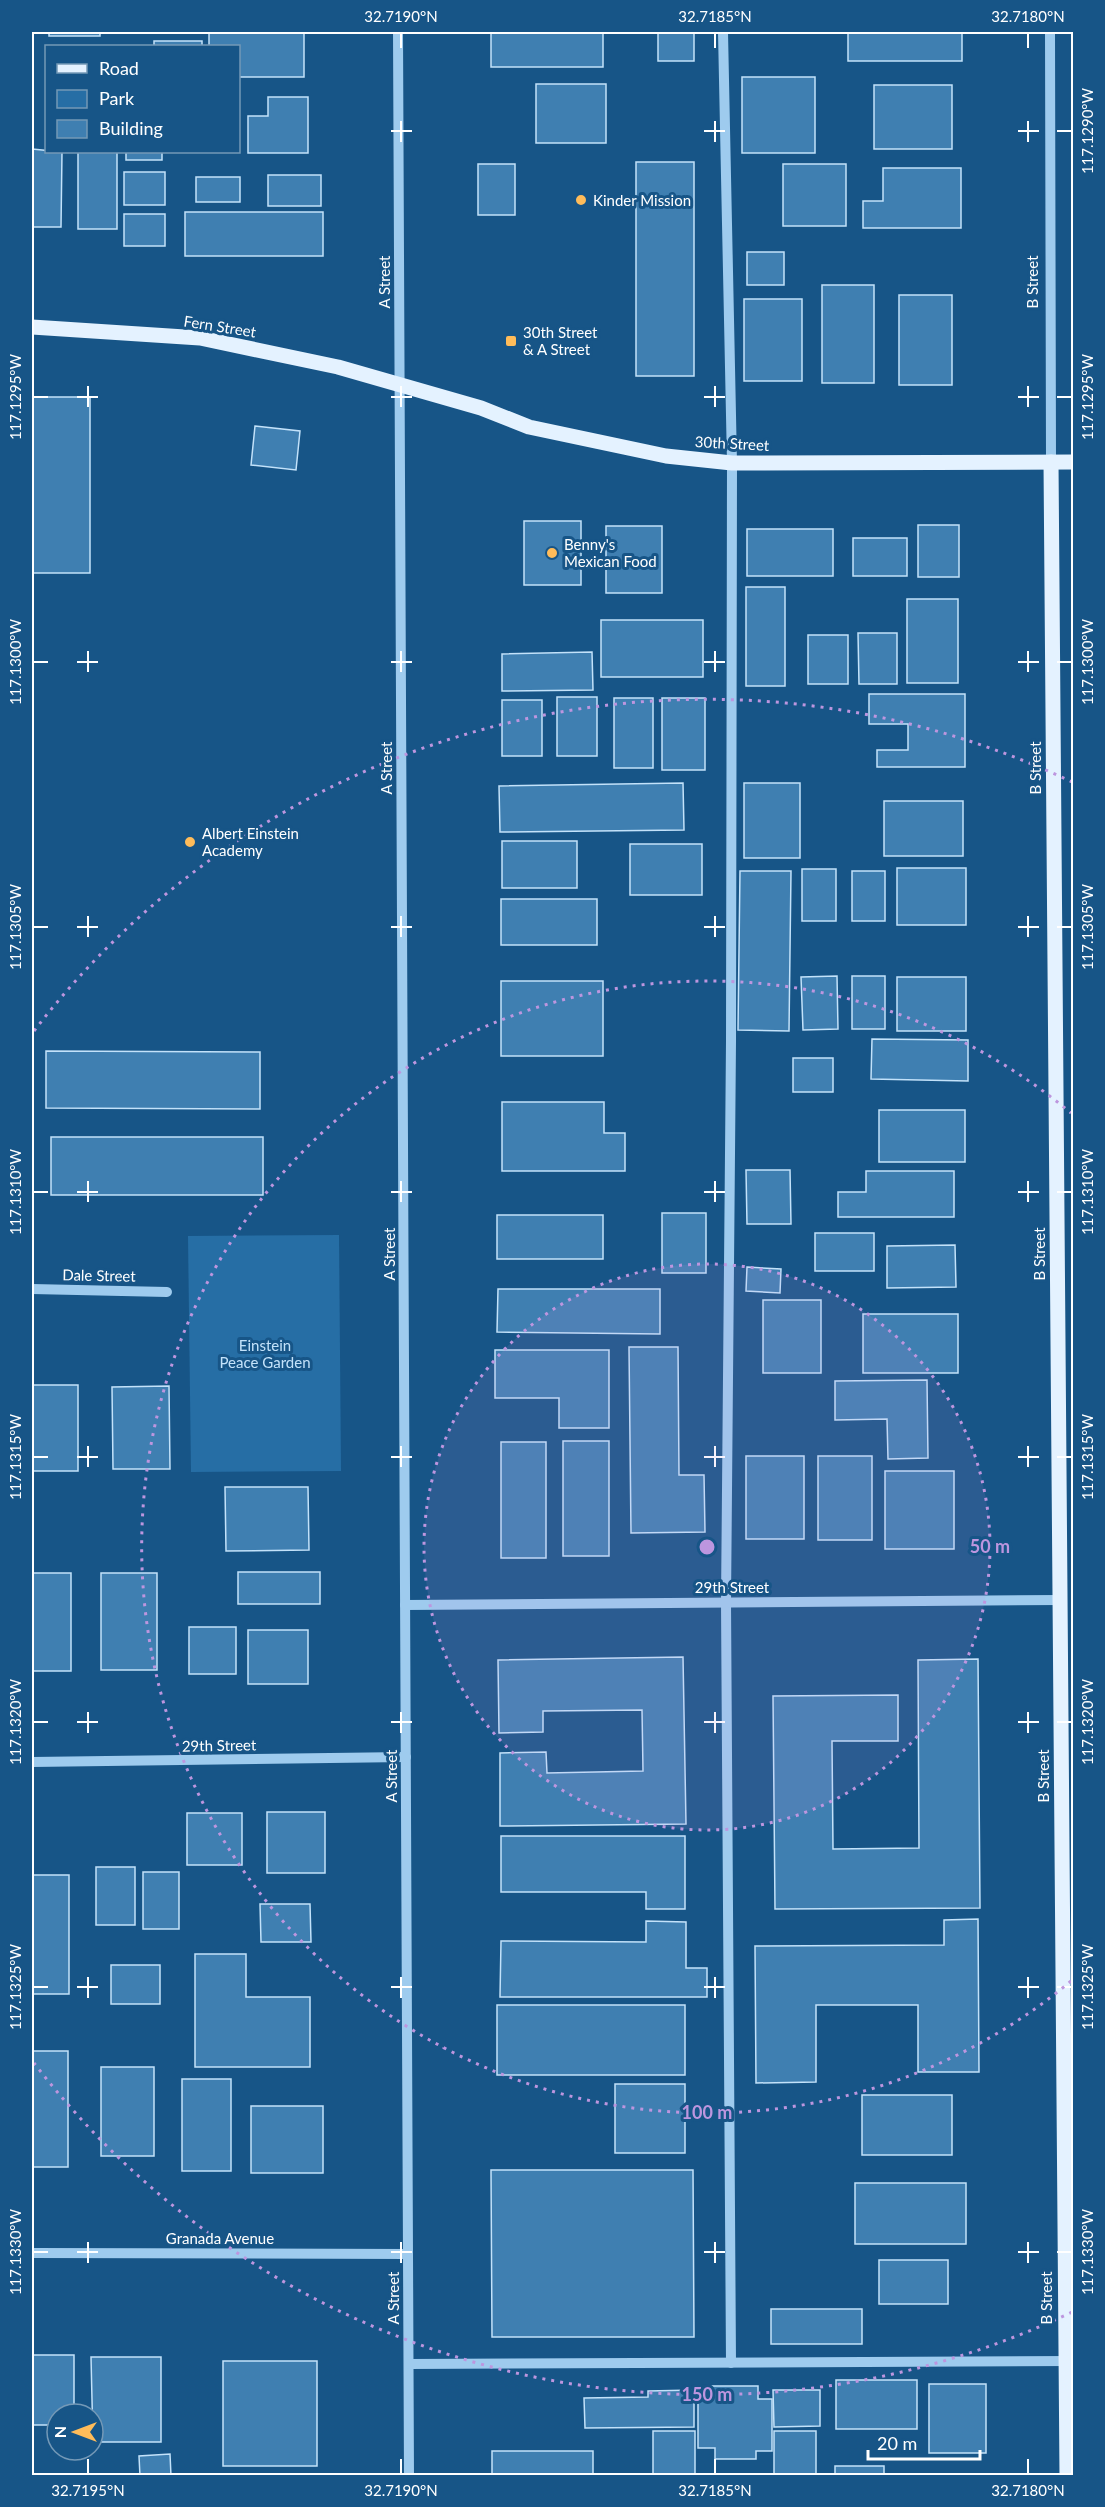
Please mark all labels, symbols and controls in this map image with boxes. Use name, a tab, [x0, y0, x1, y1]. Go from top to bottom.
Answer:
text: 32.7190°N	[364, 7, 438, 25]
text: 32.7185°N	[678, 7, 752, 25]
text: 32.7180°N	[991, 7, 1065, 25]
legend	[45, 45, 240, 153]
text: Road	[99, 57, 139, 79]
text: Park	[99, 87, 135, 109]
text: 117.1290°W	[1078, 87, 1096, 174]
text: Building	[99, 117, 163, 139]
place label: Kinder Mission	[593, 191, 691, 209]
marker: Kinder Mission	[574, 193, 588, 207]
street label: A Street	[375, 255, 393, 309]
street label: B Street	[1023, 255, 1041, 309]
street label: Fern Street	[183, 311, 258, 341]
place label: 30th Street & A Street	[523, 323, 598, 358]
marker: 30th Street & A Street	[504, 334, 518, 348]
text: 117.1295°W	[6, 353, 24, 440]
text: 117.1295°W	[1078, 353, 1096, 440]
street label: 30th Street	[694, 432, 770, 454]
place label: Benny's Mexican Food	[564, 535, 657, 570]
marker: Benny's Mexican Food	[545, 546, 559, 560]
text: 117.1300°W	[6, 618, 24, 705]
text: 117.1300°W	[1078, 618, 1096, 705]
street label: A Street	[377, 741, 395, 795]
street label: B Street	[1026, 741, 1044, 795]
place label: Albert Einstein Academy	[202, 824, 299, 859]
marker: Albert Einstein Academy	[183, 835, 197, 849]
text: 117.1305°W	[6, 883, 24, 970]
text: 117.1305°W	[1078, 883, 1096, 970]
text: 117.1310°W	[6, 1148, 24, 1235]
text: 117.1310°W	[1078, 1148, 1096, 1235]
street label: A Street	[380, 1227, 398, 1281]
street label: B Street	[1030, 1227, 1048, 1281]
street label: Dale Street	[62, 1265, 137, 1285]
park label: Einstein Peace Garden	[220, 1336, 311, 1371]
text: 117.1315°W	[6, 1413, 24, 1500]
text: 117.1315°W	[1078, 1413, 1096, 1500]
text: 50 m	[970, 1535, 1010, 1557]
centre of rings	[697, 1537, 717, 1557]
street label: 29th Street	[695, 1578, 770, 1596]
text: 117.1320°W	[6, 1678, 24, 1765]
text: 117.1320°W	[1078, 1678, 1096, 1765]
street label: 29th Street	[182, 1735, 257, 1755]
street label: A Street	[382, 1749, 400, 1803]
street label: B Street	[1034, 1749, 1052, 1803]
text: 117.1325°W	[6, 1943, 24, 2030]
text: 117.1325°W	[1078, 1943, 1096, 2030]
text: 100 m	[682, 2101, 732, 2123]
text: 117.1330°W	[6, 2208, 24, 2295]
text: 117.1330°W	[1078, 2208, 1096, 2295]
street label: Granada Avenue	[166, 2229, 274, 2247]
street label: A Street	[384, 2271, 402, 2325]
street label: B Street	[1037, 2271, 1055, 2325]
text: 150 m	[682, 2383, 732, 2405]
north arrow	[45, 2402, 105, 2462]
scale bar	[868, 2423, 980, 2461]
text: N	[50, 2426, 69, 2438]
text: 20 m	[877, 2432, 917, 2454]
text: 32.7195°N	[51, 2481, 125, 2499]
text: 32.7190°N	[364, 2481, 438, 2499]
text: 32.7185°N	[678, 2481, 752, 2499]
text: 32.7180°N	[991, 2481, 1065, 2499]

